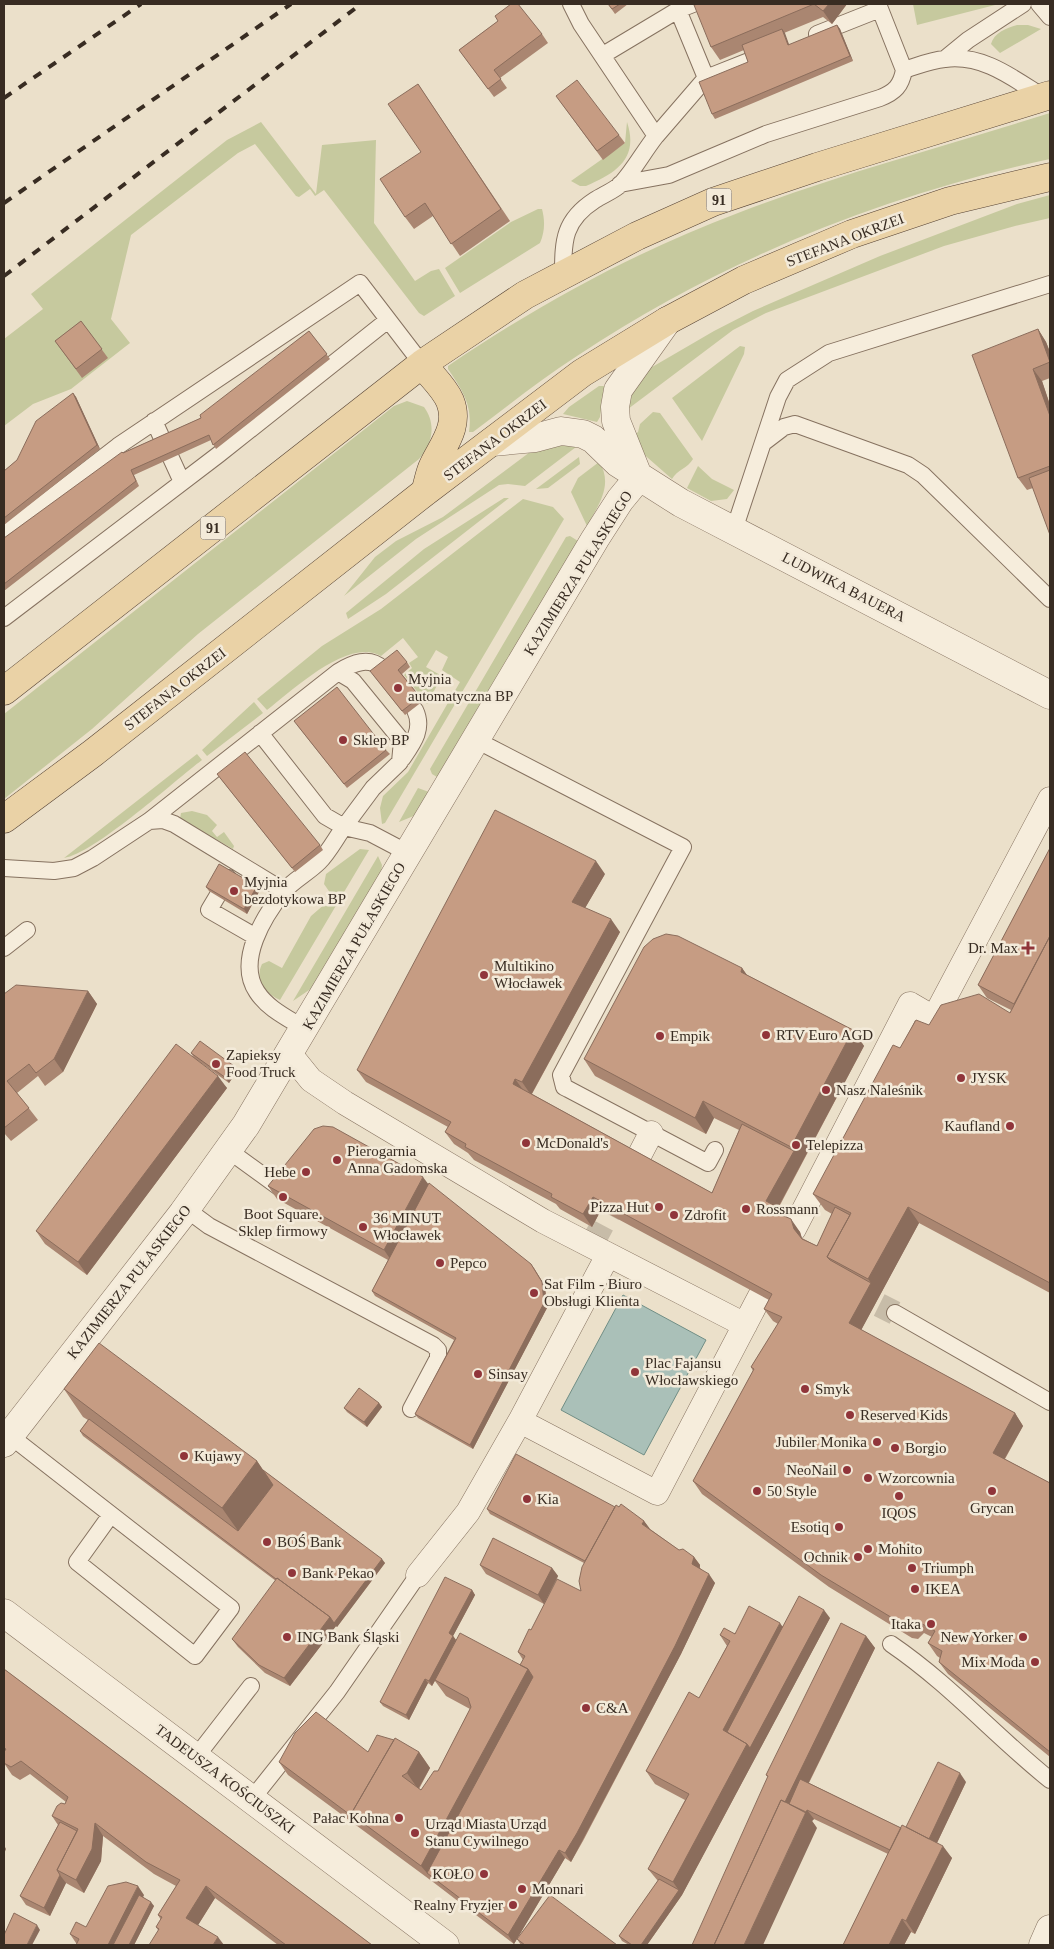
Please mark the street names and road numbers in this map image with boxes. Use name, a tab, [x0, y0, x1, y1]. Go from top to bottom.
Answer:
road number: 91	[706, 188, 732, 212]
street label: STEFANA OKRZEI	[784, 210, 906, 270]
street label: STEFANA OKRZEI	[441, 396, 549, 484]
street label: KAZIMIERZA PUŁASKIEGO	[521, 488, 635, 658]
road number: 91	[200, 516, 226, 540]
street label: LUDWIKA BAUERA	[780, 549, 908, 625]
street label: STEFANA OKRZEI	[121, 644, 229, 734]
street label: KAZIMIERZA PUŁASKIEGO	[299, 859, 409, 1032]
street label: KAZIMIERZA PUŁASKIEGO	[64, 1202, 194, 1362]
street label: TADEUSZA KOŚCIUSZKI	[152, 1721, 298, 1837]

